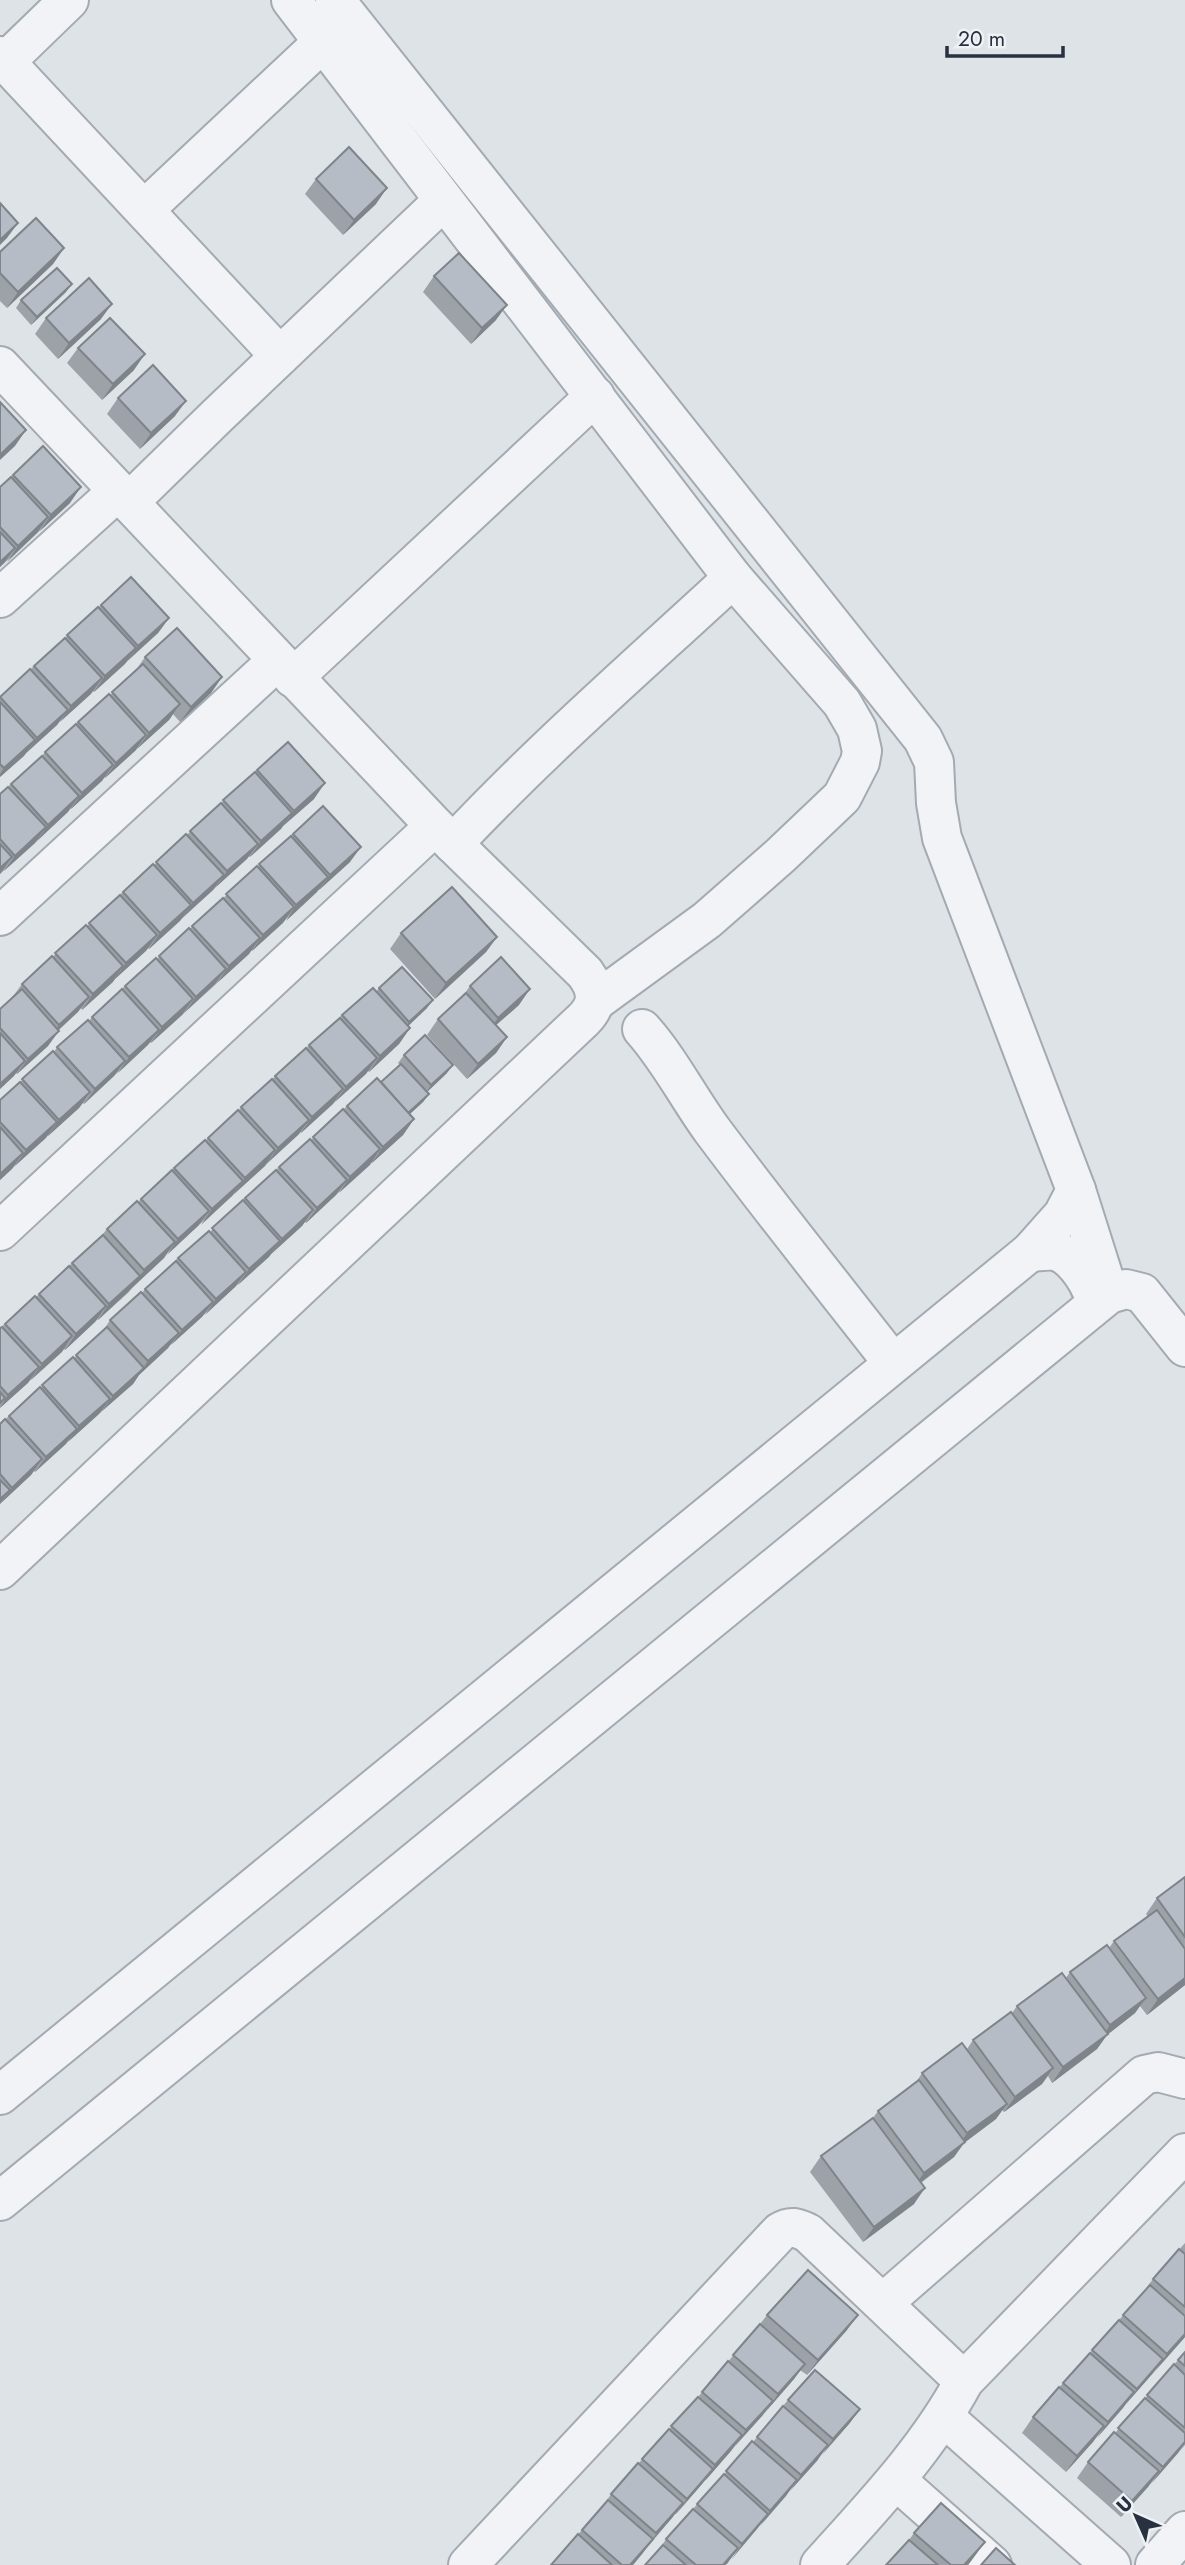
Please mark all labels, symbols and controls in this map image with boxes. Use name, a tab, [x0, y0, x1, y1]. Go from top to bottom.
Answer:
scale bar	[947, 14, 1062, 58]
text: 20 m	[958, 24, 1005, 54]
north arrow	[1101, 2481, 1171, 2551]
text: U	[1110, 2490, 1139, 2519]

